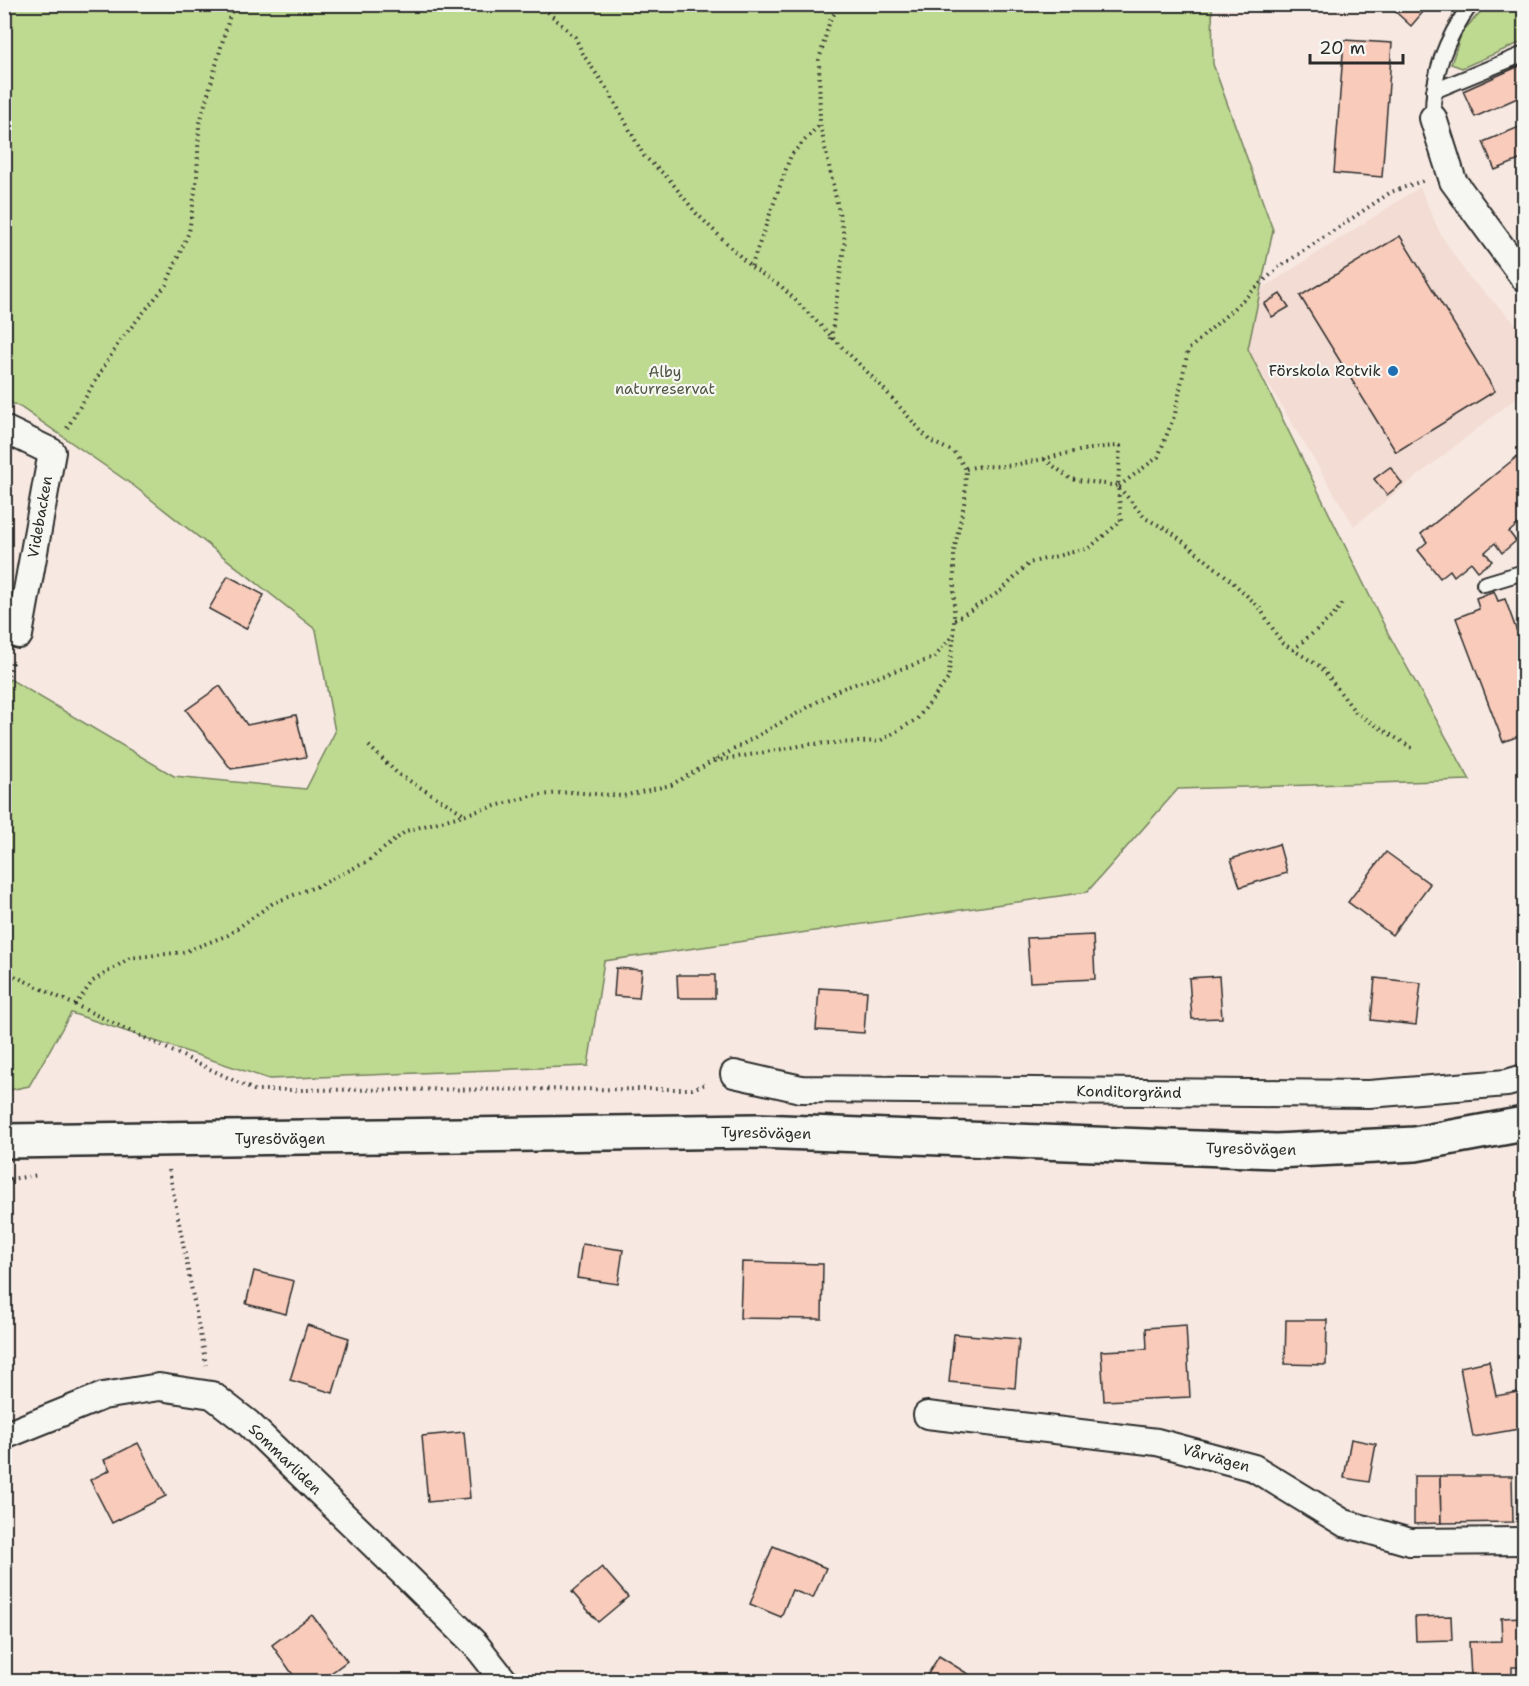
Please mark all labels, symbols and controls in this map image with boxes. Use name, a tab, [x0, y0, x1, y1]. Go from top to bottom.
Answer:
scale bar	[1310, 27, 1403, 65]
text: 20 m	[1319, 36, 1365, 60]
place label: Förskola Rotvik	[1269, 361, 1381, 381]
park label: Alby naturreservat	[615, 362, 715, 399]
marker: Förskola Rotvik	[1386, 364, 1400, 378]
street label: Videbacken	[23, 474, 57, 560]
street label: Konditorgränd	[1076, 1081, 1182, 1103]
street label: Tyresövägen	[721, 1122, 811, 1144]
street label: Tyresövägen	[235, 1129, 325, 1149]
street label: Tyresövägen	[1206, 1138, 1296, 1160]
street label: Sommarliden	[244, 1419, 326, 1499]
street label: Vårvägen	[1180, 1439, 1252, 1477]

